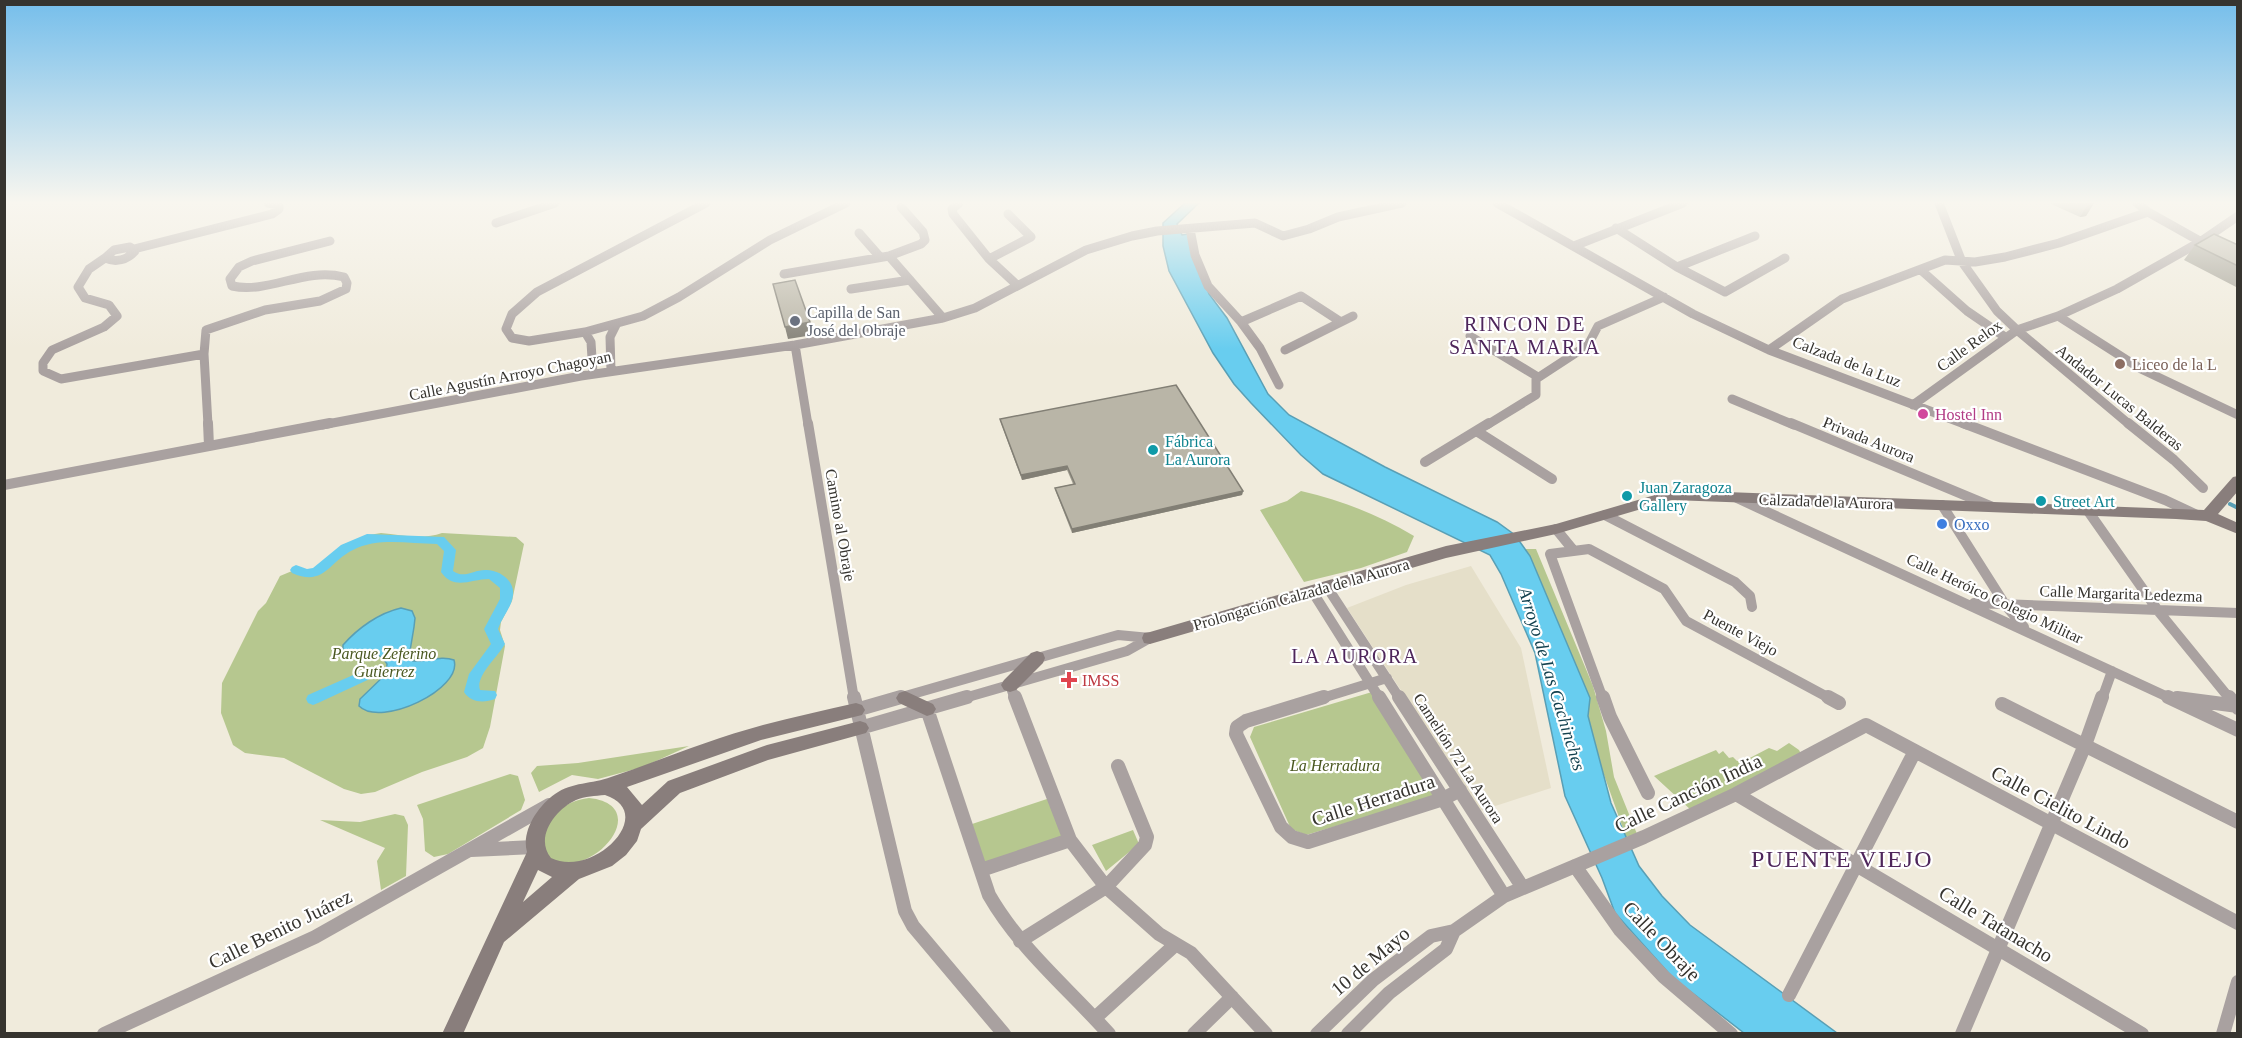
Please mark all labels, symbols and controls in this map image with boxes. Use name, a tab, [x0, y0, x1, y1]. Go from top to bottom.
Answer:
place label: Capilla de San José del Obraje	[807, 304, 906, 340]
district label: RINCON DE SANTA MARIA	[1449, 313, 1601, 358]
marker: Capilla de San José del Obraje	[788, 314, 802, 328]
street label: Calle Relox	[1934, 316, 2005, 375]
street label: Calzada de la Luz	[1790, 333, 1904, 390]
street label: Andador Lucas Balderas	[2053, 341, 2186, 454]
street label: Calle Agustín Arroyo Chagoyan	[407, 348, 613, 404]
place label: Liceo de la L	[2132, 356, 2217, 373]
marker: Liceo de la L	[2113, 357, 2127, 371]
place label: Hostel Inn	[1935, 406, 2002, 423]
marker: Hostel Inn	[1916, 407, 1930, 421]
street label: Privada Aurora	[1821, 413, 1917, 466]
place label: Fábrica La Aurora	[1165, 433, 1230, 468]
marker: Fábrica La Aurora	[1146, 443, 1160, 457]
street label: Camino al Obraje	[821, 468, 859, 583]
place label: Juan Zaragoza Gallery	[1639, 479, 1732, 515]
marker: Juan Zaragoza Gallery	[1620, 489, 1634, 503]
street label: Calzada de la Aurora	[1758, 491, 1894, 512]
place label: Street Art	[2053, 493, 2115, 510]
marker: Street Art	[2034, 494, 2048, 508]
place label: Oxxo	[1954, 516, 1990, 533]
marker: Oxxo	[1935, 517, 1949, 531]
street label: Calle Heróico Colegio Militar	[1904, 550, 2086, 648]
street label: Prolongación Calzada de la Aurora	[1191, 555, 1411, 634]
street label: Calle Margarita Ledezma	[2039, 582, 2203, 606]
water label: Arroyo de Las Cachinches	[1514, 584, 1589, 773]
street label: Puente Viejo	[1700, 606, 1781, 660]
park label: Parque Zeferino Gutierrez	[331, 645, 436, 680]
district label: LA AURORA	[1291, 645, 1419, 667]
marker: IMSS	[1060, 671, 1078, 689]
place label: IMSS	[1082, 672, 1119, 689]
street label: Camelión 72 La Aurora	[1410, 690, 1507, 826]
street label: Calle Canción India	[1611, 749, 1765, 837]
park label: La Herradura	[1289, 757, 1380, 774]
street label: Calle Cielito Lindo	[1988, 761, 2134, 853]
street label: Calle Herradura	[1309, 770, 1438, 830]
district label: PUENTE VIEJO	[1751, 846, 1933, 872]
street label: Calle Tatanacho	[1935, 881, 2057, 967]
street label: Calle Benito Juárez	[205, 885, 355, 973]
street label: Calle Obraje	[1618, 897, 1705, 986]
street label: 10 de Mayo	[1326, 922, 1414, 1001]

